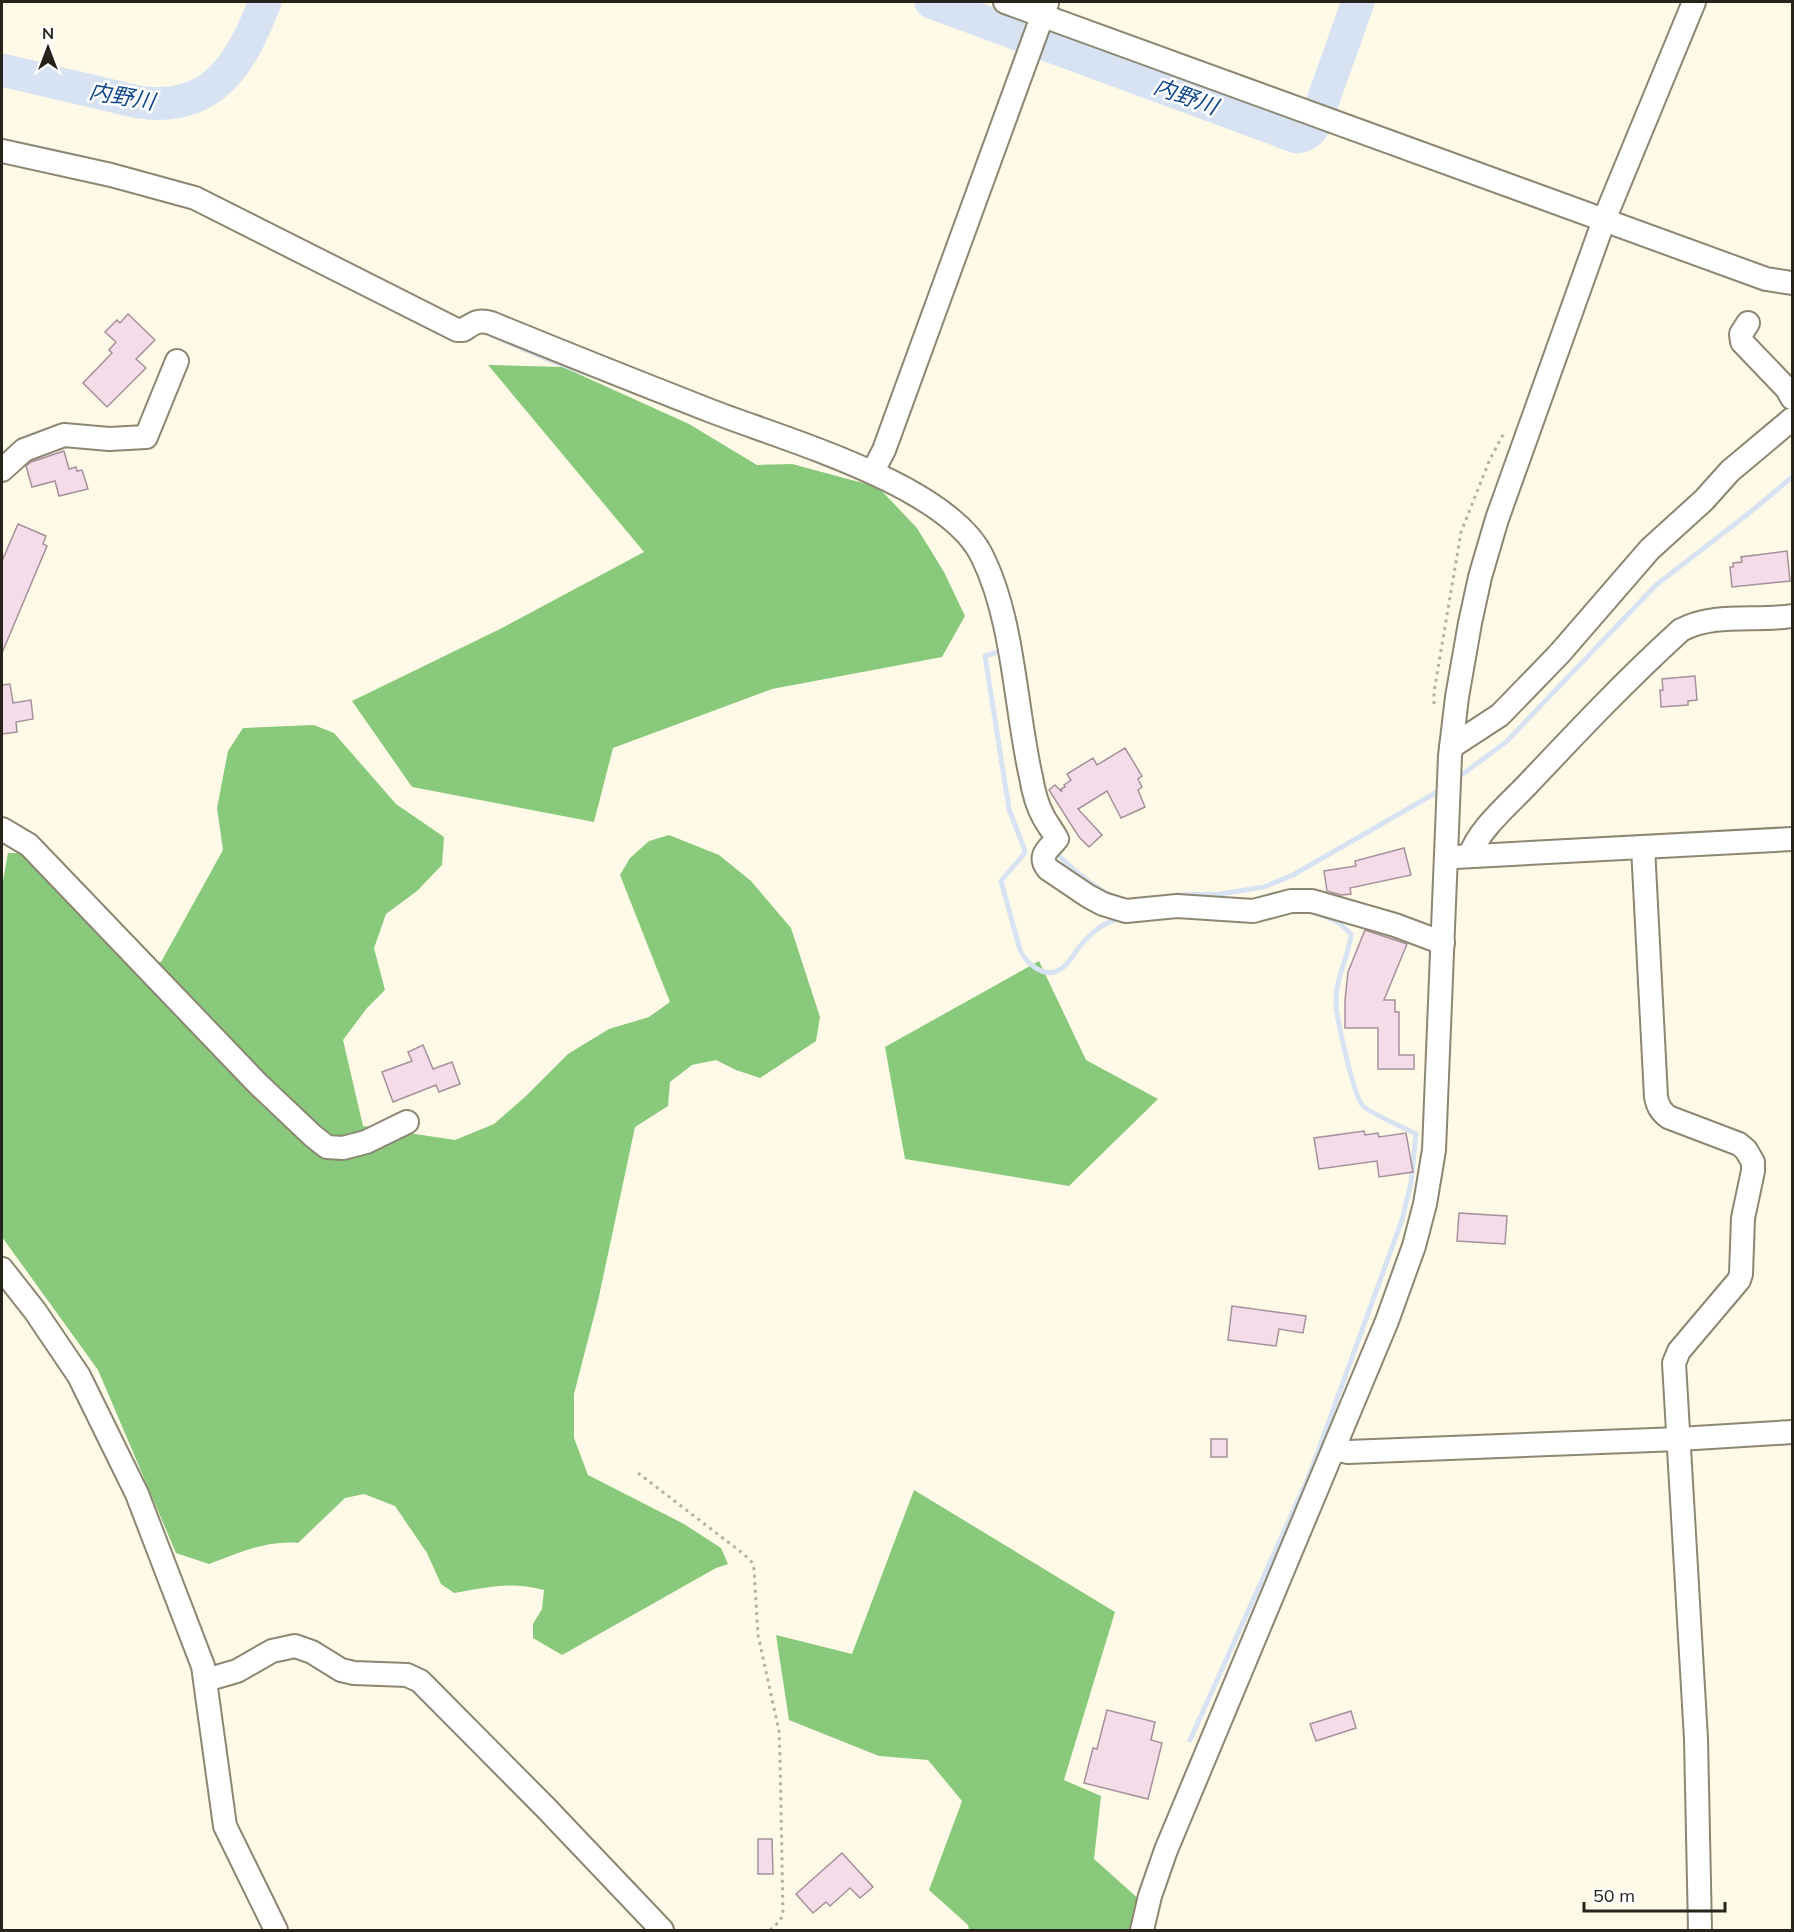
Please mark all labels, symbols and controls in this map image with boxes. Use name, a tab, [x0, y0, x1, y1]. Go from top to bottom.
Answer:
north arrow	[18, 18, 78, 78]
text: N	[42, 23, 54, 43]
water label: 内野川	[1150, 72, 1224, 121]
water label: 内野川	[87, 76, 159, 116]
scale bar	[1584, 1875, 1725, 1913]
text: 50 m	[1593, 1884, 1635, 1907]

